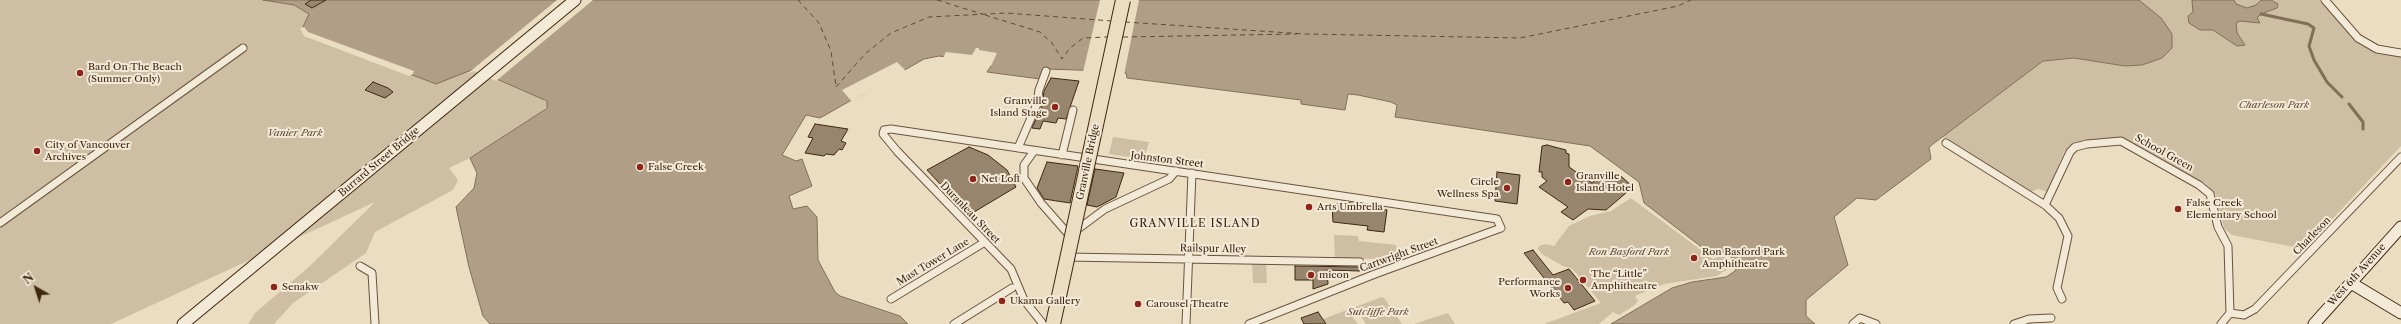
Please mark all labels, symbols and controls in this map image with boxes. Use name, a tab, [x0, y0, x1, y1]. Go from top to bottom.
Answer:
place label: Bard On The Beach (Summer Only)	[88, 61, 182, 84]
marker: Bard On The Beach (Summer Only)	[75, 68, 85, 78]
place label: Granville Island Stage	[990, 95, 1047, 118]
park label: Charleson Park	[2239, 99, 2309, 111]
marker: Granville Island Stage	[1050, 102, 1060, 112]
street label: Granville Bridge	[1074, 123, 1102, 201]
street label: Burrard Street Bridge	[336, 125, 422, 199]
park label: Vanier Park	[268, 127, 322, 139]
street label: School Green	[2133, 132, 2195, 174]
place label: City of Vancouver Archives	[45, 139, 130, 162]
marker: City of Vancouver Archives	[32, 146, 42, 156]
street label: Johnston Street	[1130, 150, 1204, 170]
place label: False Creek	[648, 161, 704, 173]
marker: False Creek	[635, 162, 645, 172]
place label: Granville Island Hotel	[1576, 170, 1634, 194]
place label: Net Loft	[981, 173, 1020, 185]
marker: Net Loft	[968, 174, 978, 184]
place label: Circle Wellness Spa	[1437, 176, 1499, 200]
marker: Granville Island Hotel	[1563, 177, 1573, 187]
street label: Duranleau Street	[938, 180, 1002, 246]
marker: Circle Wellness Spa	[1502, 183, 1512, 193]
place label: False Creek Elementary School	[2186, 197, 2277, 220]
place label: Arts Umbrella	[1317, 201, 1383, 213]
marker: Arts Umbrella	[1304, 202, 1314, 212]
marker: False Creek Elementary School	[2173, 204, 2183, 214]
street label: Charleson	[2291, 214, 2333, 258]
district label: GRANVILLE ISLAND	[1129, 217, 1261, 231]
street label: Cartwright Street	[1358, 235, 1440, 275]
street label: Mast Tower Lane	[895, 236, 971, 288]
street label: West 6th Avenue	[2326, 241, 2388, 309]
street label: Railspur Alley	[1180, 242, 1246, 256]
park label: Ron Basford Park	[1589, 246, 1669, 258]
place label: Ron Basford Park Amphitheatre	[1702, 246, 1785, 270]
marker: Ron Basford Park Amphitheatre	[1689, 253, 1699, 263]
north arrow	[16, 268, 56, 308]
place label: The “Little” Amphitheatre	[1591, 268, 1657, 292]
place label: micon	[1319, 269, 1349, 281]
text: N	[20, 270, 37, 287]
marker: micon	[1306, 270, 1316, 280]
marker: The “Little” Amphitheatre	[1578, 275, 1588, 285]
place label: Performance Works	[1498, 276, 1560, 300]
place label: Senakw	[282, 281, 319, 293]
marker: Senakw	[269, 282, 279, 292]
marker: Performance Works	[1563, 283, 1573, 293]
place label: Ukama Gallery	[1010, 295, 1080, 307]
marker: Ukama Gallery	[997, 296, 1007, 306]
place label: Carousel Theatre	[1146, 298, 1229, 310]
marker: Carousel Theatre	[1133, 299, 1143, 309]
park label: Sutcliffe Park	[1347, 306, 1409, 318]

